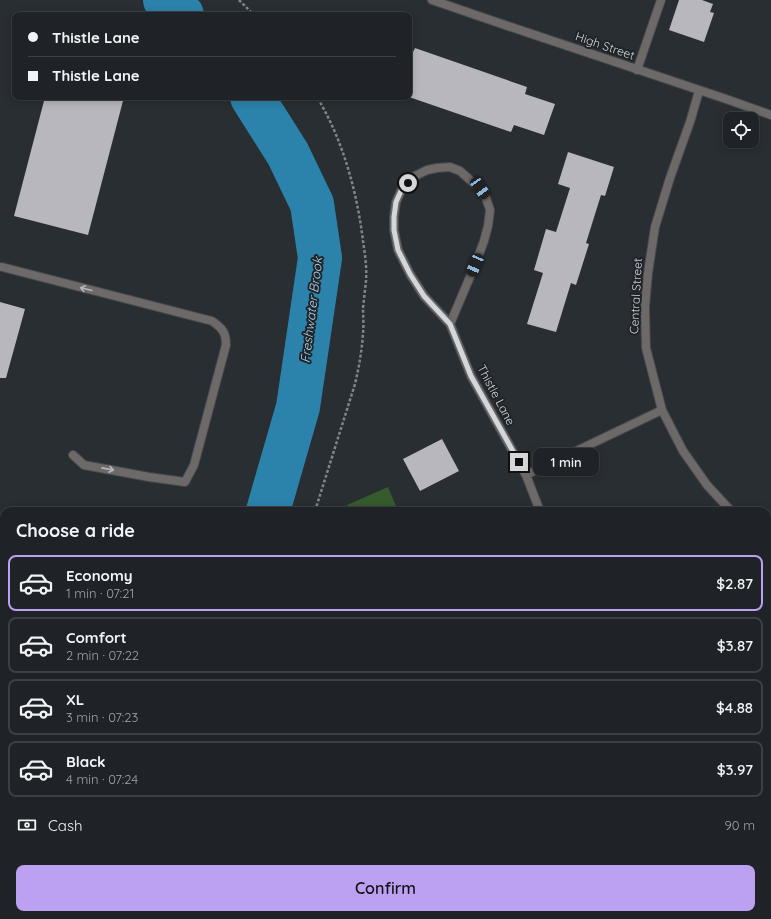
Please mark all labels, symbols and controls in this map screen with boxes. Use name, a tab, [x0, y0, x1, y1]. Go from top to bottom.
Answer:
text: Thistle Lane	[52, 28, 140, 47]
street label: High Street	[574, 28, 637, 63]
text: Thistle Lane	[52, 66, 140, 85]
map controls	[723, 112, 759, 148]
button: locate	[723, 112, 759, 148]
route start	[399, 174, 417, 192]
car	[468, 175, 492, 201]
car	[465, 252, 485, 278]
water label: Freshwater Brook	[297, 255, 326, 364]
street label: Central Street	[626, 258, 645, 334]
one-way arrow	[80, 285, 93, 292]
street label: Thistle Lane	[474, 362, 519, 428]
callout: 1 min	[533, 448, 599, 476]
route end	[510, 453, 528, 471]
text: 1 min	[550, 454, 582, 470]
one-way arrow	[101, 466, 114, 474]
text: Choose a ride	[16, 519, 135, 542]
icon: car	[18, 565, 54, 601]
text: Economy	[66, 566, 133, 585]
text: $2.87	[716, 574, 753, 593]
text: 1 min · 07:21	[66, 585, 134, 601]
icon: car	[18, 627, 54, 663]
text: Comfort	[66, 628, 127, 647]
text: $3.87	[717, 636, 753, 655]
text: 2 min · 07:22	[66, 647, 139, 663]
icon: car	[18, 689, 54, 725]
text: XL	[66, 690, 84, 709]
text: $4.88	[716, 698, 753, 717]
text: 3 min · 07:23	[66, 709, 138, 725]
icon: car	[18, 751, 54, 787]
text: Black	[66, 752, 106, 771]
text: $3.97	[717, 760, 753, 779]
text: 4 min · 07:24	[66, 771, 138, 787]
icon: cash	[16, 814, 38, 836]
text: Cash	[48, 816, 82, 835]
text: 90 m	[725, 817, 755, 833]
button: Confirm	[16, 865, 755, 911]

